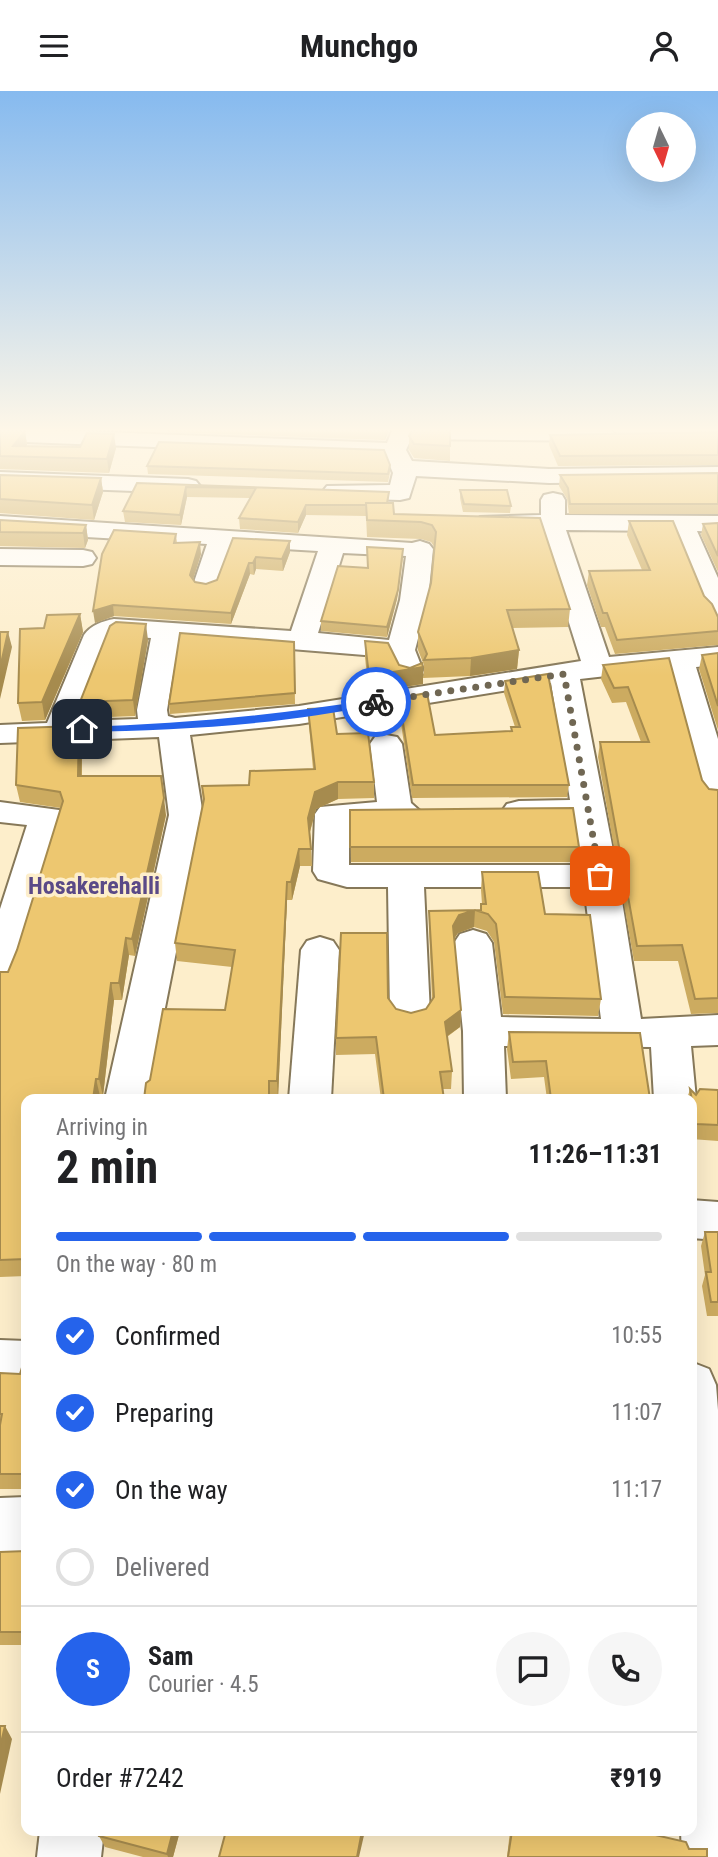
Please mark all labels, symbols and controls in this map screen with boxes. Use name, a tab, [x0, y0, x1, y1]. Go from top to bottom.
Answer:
icon: menu	[35, 27, 73, 65]
text: Munchgo	[300, 27, 418, 65]
icon: person	[645, 27, 683, 65]
north arrow	[626, 112, 696, 182]
map controls	[626, 112, 696, 182]
courier	[341, 667, 411, 737]
icon: bike	[357, 683, 395, 721]
pin	[52, 699, 112, 759]
icon: home	[63, 710, 101, 748]
pin	[570, 846, 630, 906]
icon: bag	[581, 857, 619, 895]
district label: Hosakerehalli	[28, 872, 160, 900]
text: Arriving in	[56, 1114, 148, 1141]
text: 11:26–11:31	[528, 1139, 662, 1169]
text: 2 min	[56, 1140, 158, 1194]
text: On the way · 80 m	[56, 1251, 217, 1278]
icon: check	[56, 1317, 94, 1355]
text: Confirmed	[115, 1321, 221, 1351]
text: 10:55	[611, 1322, 662, 1349]
icon: check	[56, 1394, 94, 1432]
text: Preparing	[115, 1398, 214, 1428]
text: 11:07	[611, 1399, 662, 1426]
icon: check	[56, 1471, 94, 1509]
text: On the way	[115, 1475, 228, 1505]
text: 11:17	[611, 1476, 662, 1503]
text: Delivered	[115, 1552, 210, 1582]
button: chat	[496, 1632, 570, 1706]
button: phone	[588, 1632, 662, 1706]
text: Sam	[148, 1641, 194, 1671]
text: S	[86, 1654, 100, 1684]
text: Courier · 4.5	[148, 1671, 259, 1698]
text: Order #7242	[56, 1763, 184, 1793]
text: ₹919	[610, 1763, 662, 1793]

